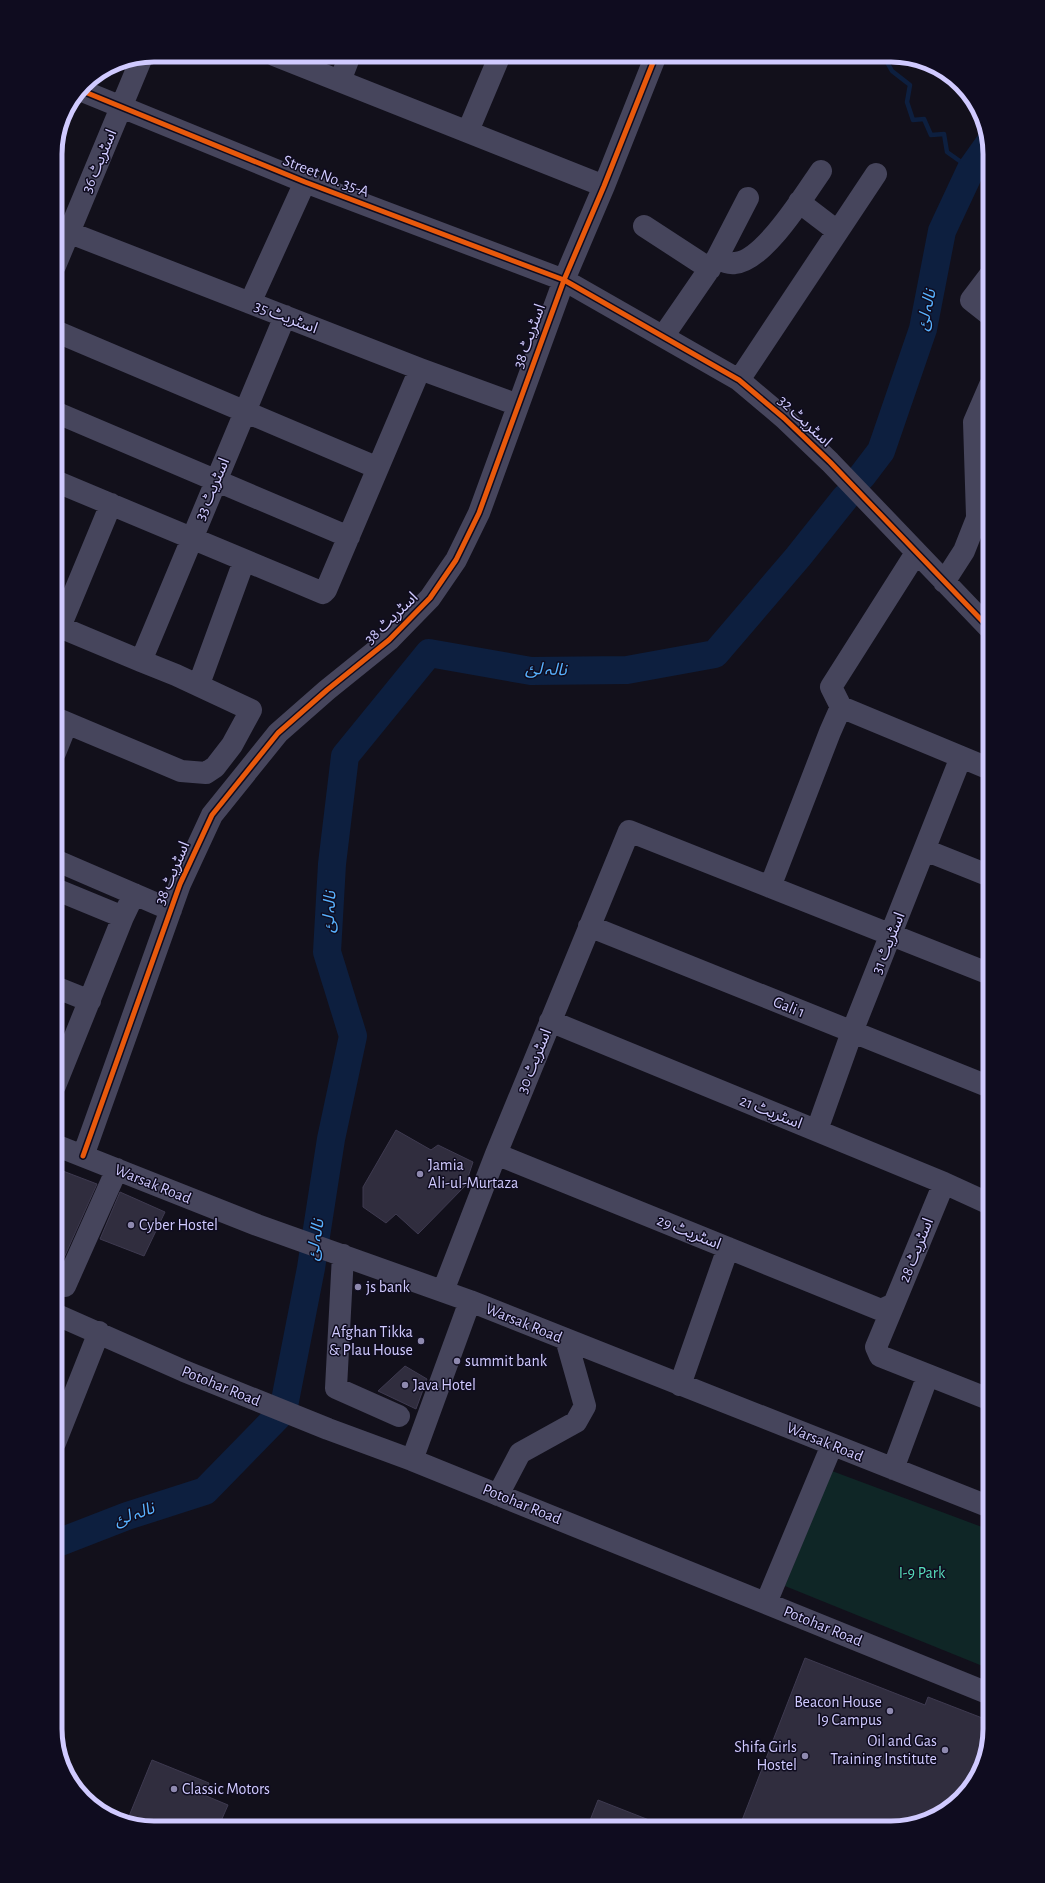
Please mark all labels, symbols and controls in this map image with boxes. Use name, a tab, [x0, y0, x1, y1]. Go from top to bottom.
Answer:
street label: اسٹریٹ 36	[79, 127, 120, 195]
street label: Street No. 35-A	[281, 152, 371, 200]
water label: نالہ لئ	[913, 287, 940, 332]
street label: اسٹریٹ 35	[252, 298, 320, 337]
street label: اسٹریٹ 38	[510, 302, 549, 371]
street label: اسٹریٹ 32	[774, 392, 835, 450]
street label: اسٹریٹ 33	[192, 455, 233, 523]
street label: اسٹریٹ 38	[361, 589, 421, 648]
water label: نالہ لئ	[525, 660, 568, 679]
street label: اسٹریٹ 38	[151, 839, 193, 907]
water label: نالہ لئ	[319, 890, 340, 933]
street label: اسٹریٹ 31	[868, 910, 909, 977]
street label: Gali 1	[771, 993, 807, 1021]
street label: اسٹریٹ 30	[514, 1026, 555, 1096]
street label: اسٹریٹ 21	[737, 1092, 805, 1133]
place label: Jamia Ali-ul-Murtaza	[428, 1157, 518, 1191]
street label: Warsak Road	[112, 1161, 194, 1207]
marker: Jamia Ali-ul-Murtaza	[415, 1169, 425, 1179]
street label: اسٹریٹ 29	[654, 1212, 723, 1253]
street label: اسٹریٹ 28	[896, 1215, 937, 1285]
place label: Cyber Hostel	[139, 1217, 218, 1234]
water label: نالہ لئ	[303, 1217, 328, 1262]
marker: Cyber Hostel	[126, 1220, 136, 1230]
place label: js bank	[366, 1279, 411, 1296]
marker: js bank	[353, 1282, 363, 1292]
street label: Warsak Road	[483, 1300, 565, 1346]
place label: Afghan Tikka & Plau House	[329, 1324, 413, 1358]
marker: Afghan Tikka & Plau House	[416, 1336, 426, 1346]
place label: summit bank	[465, 1353, 548, 1369]
marker: summit bank	[452, 1356, 462, 1366]
street label: Potohar Road	[179, 1363, 263, 1409]
place label: Java Hotel	[413, 1377, 476, 1393]
marker: Java Hotel	[400, 1380, 410, 1390]
street label: Warsak Road	[784, 1419, 866, 1465]
street label: Potohar Road	[480, 1481, 564, 1527]
water label: نالہ لئ	[112, 1499, 158, 1530]
park label: I-9 Park	[899, 1565, 946, 1581]
street label: Potohar Road	[781, 1603, 865, 1649]
place label: Beacon House I9 Campus	[794, 1694, 882, 1728]
marker: Beacon House I9 Campus	[885, 1706, 895, 1716]
place label: Oil and Gas Training Institute	[830, 1733, 937, 1767]
place label: Shifa Girls Hostel	[734, 1739, 797, 1773]
marker: Oil and Gas Training Institute	[940, 1745, 950, 1755]
marker: Shifa Girls Hostel	[800, 1751, 810, 1761]
place label: Classic Motors	[182, 1781, 270, 1797]
marker: Classic Motors	[169, 1784, 179, 1794]

